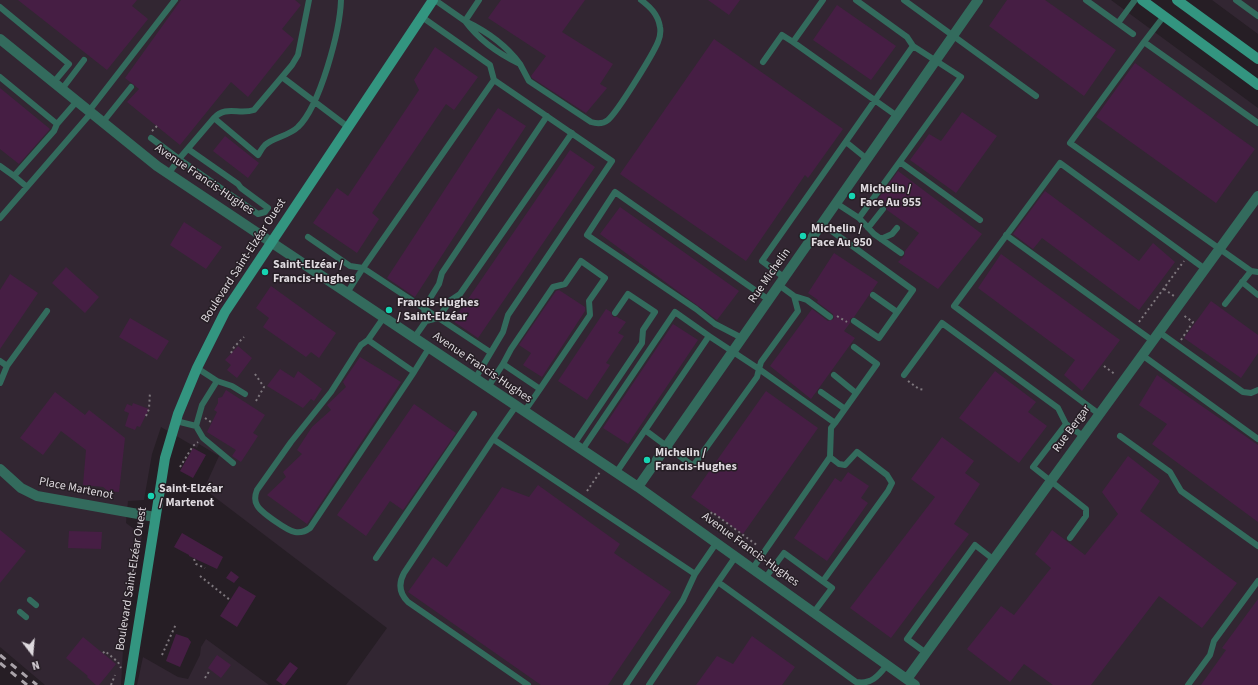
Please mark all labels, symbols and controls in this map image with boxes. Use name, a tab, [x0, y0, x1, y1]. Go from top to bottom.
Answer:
street label: Avenue Francis-Hughes	[152, 141, 256, 219]
place label: Michelin / Face Au 955	[860, 182, 921, 210]
marker: Michelin / Face Au 955	[847, 191, 857, 201]
street label: Boulevard Saint-Elzéar Ouest	[198, 196, 290, 326]
place label: Michelin / Face Au 950	[811, 222, 872, 250]
marker: Michelin / Face Au 950	[798, 231, 808, 241]
street label: Rue Michelin	[746, 246, 794, 306]
place label: Saint-Elzéar / Francis-Hughes	[273, 258, 355, 286]
marker: Saint-Elzéar / Francis-Hughes	[260, 267, 270, 277]
place label: Francis-Hughes / Saint-Elzéar	[397, 296, 479, 324]
marker: Francis-Hughes / Saint-Elzéar	[384, 305, 394, 315]
street label: Avenue Francis-Hughes	[430, 329, 534, 407]
street label: Rue Bergar	[1050, 403, 1094, 455]
place label: Michelin / Francis-Hughes	[655, 446, 737, 474]
marker: Michelin / Francis-Hughes	[642, 455, 652, 465]
street label: Place Martenot	[38, 475, 114, 503]
place label: Saint-Elzéar / Martenot	[159, 482, 223, 510]
marker: Saint-Elzéar / Martenot	[146, 491, 156, 501]
street label: Boulevard Saint-Elzéar Ouest	[114, 506, 150, 652]
street label: Avenue Francis-Hughes	[699, 510, 801, 590]
north arrow	[12, 633, 52, 673]
text: N	[30, 657, 41, 673]

